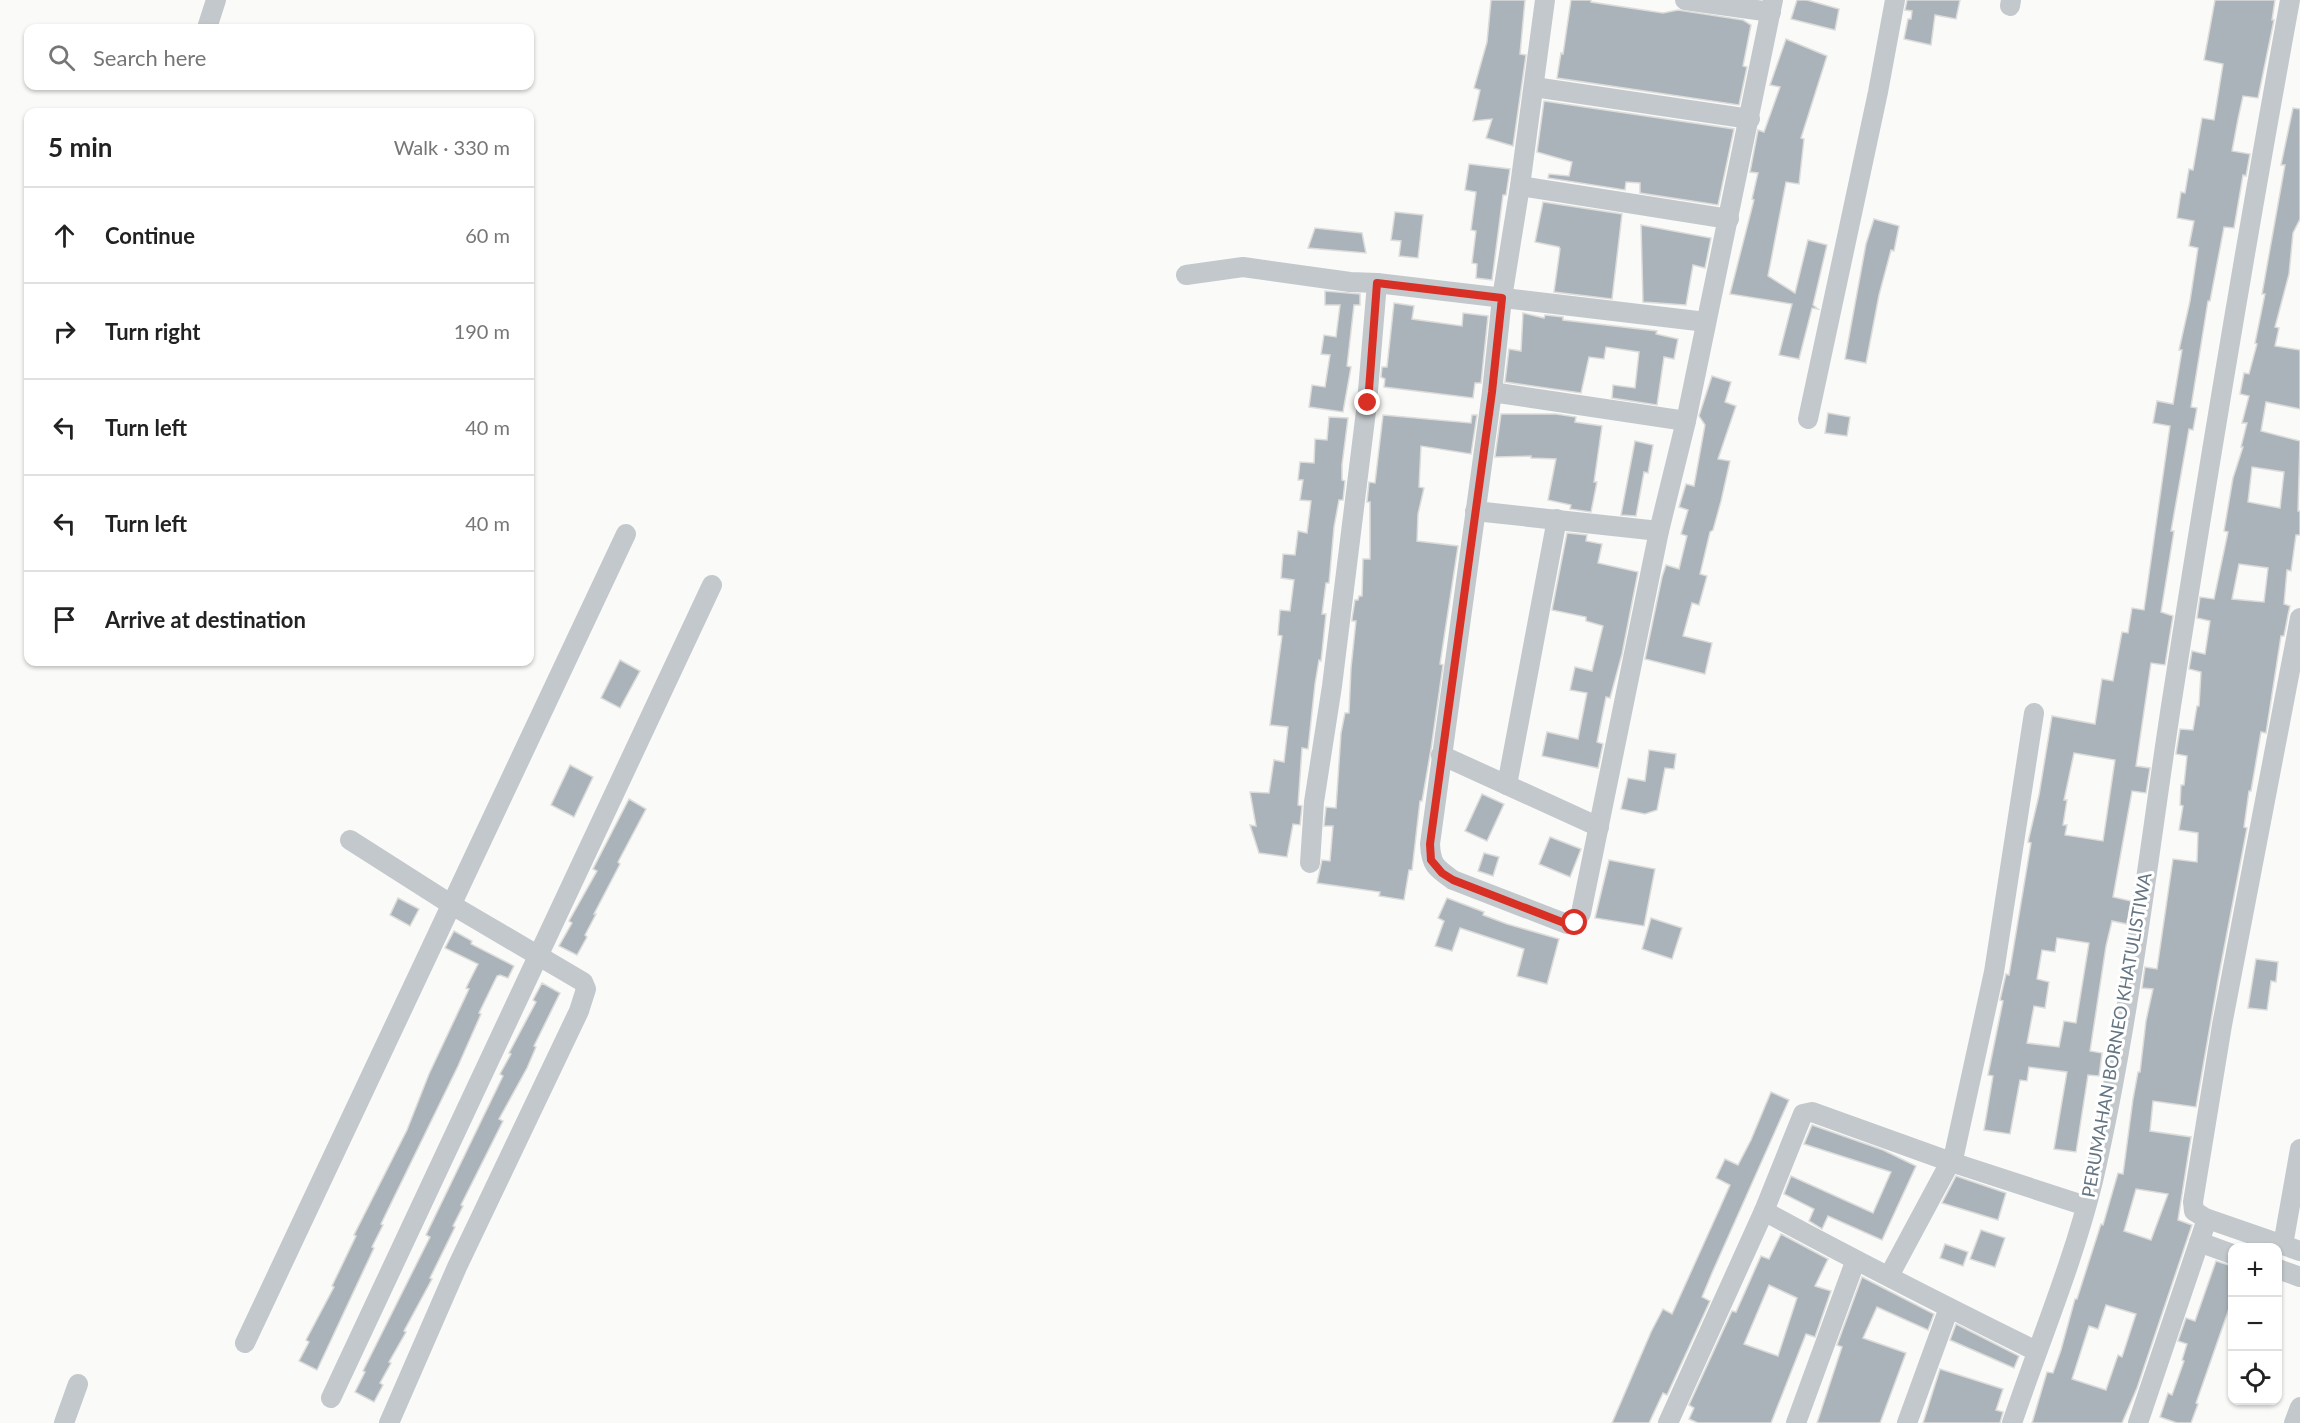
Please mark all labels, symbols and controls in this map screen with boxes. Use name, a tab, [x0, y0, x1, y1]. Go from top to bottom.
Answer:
search box	[24, 24, 534, 90]
icon: search	[45, 41, 78, 74]
text: Search here	[93, 44, 206, 71]
text: 5 min	[48, 131, 112, 163]
text: Walk · 330 m	[394, 135, 510, 159]
icon: ahead	[48, 219, 81, 252]
text: Continue	[105, 222, 195, 249]
text: 60 m	[465, 223, 510, 247]
icon: right	[48, 315, 81, 348]
text: Turn right	[105, 318, 200, 345]
text: 190 m	[454, 319, 510, 343]
route end	[1354, 389, 1380, 415]
icon: left	[48, 411, 81, 444]
text: Turn left	[105, 414, 187, 441]
text: 40 m	[465, 415, 510, 439]
icon: left	[48, 507, 81, 540]
text: Turn left	[105, 510, 187, 537]
text: 40 m	[465, 511, 510, 535]
icon: arrive	[48, 603, 81, 636]
text: Arrive at destination	[105, 606, 306, 633]
street label: PERUMAHAN BORNEO KHATULISTIWA	[2077, 870, 2156, 1199]
route start	[1561, 909, 1587, 935]
map controls	[2228, 1243, 2282, 1405]
button: +	[2228, 1243, 2282, 1297]
button: −	[2228, 1297, 2282, 1351]
button: locate	[2228, 1351, 2282, 1405]

